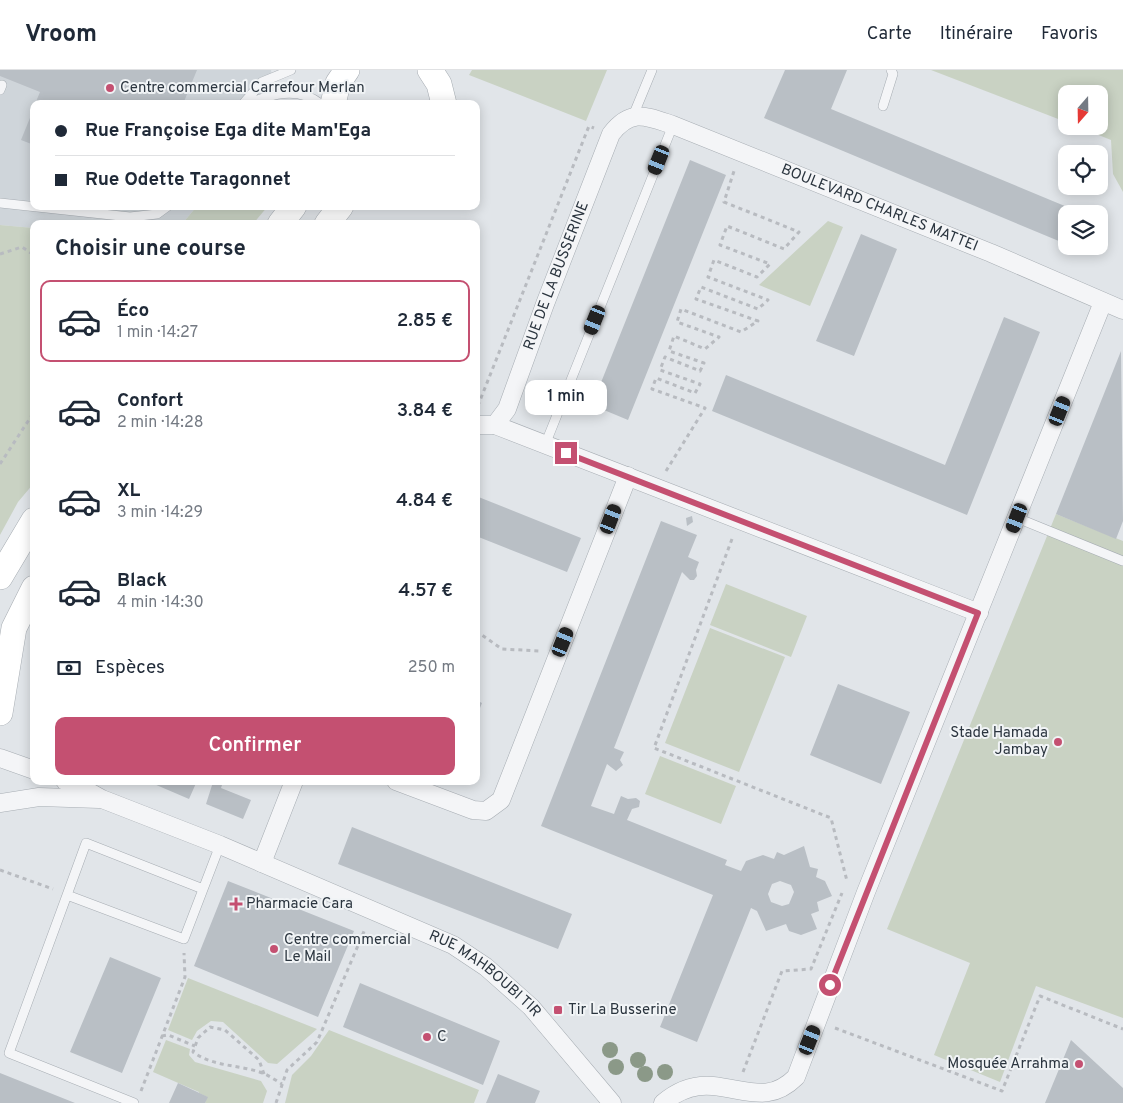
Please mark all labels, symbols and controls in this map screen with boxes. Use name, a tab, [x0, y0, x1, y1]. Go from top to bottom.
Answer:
text: Vroom	[25, 20, 97, 50]
text: Carte	[867, 23, 912, 46]
text: Itinéraire	[940, 23, 1013, 46]
text: Favoris	[1041, 23, 1098, 46]
place label: Centre commercial Carrefour Merlan	[120, 79, 365, 98]
marker: Centre commercial Carrefour Merlan	[104, 82, 116, 94]
north arrow	[1058, 85, 1108, 135]
map controls	[1058, 85, 1108, 255]
text: Rue Françoise Ega dite Mam'Ega	[85, 119, 371, 143]
car	[646, 143, 671, 177]
button: locate	[1058, 145, 1108, 195]
street label: BOULEVARD CHARLES MATTEI	[778, 160, 981, 256]
text: Rue Odette Taragonnet	[85, 168, 291, 192]
street label: RUE DE LA BUSSERINE	[520, 199, 593, 353]
button: layers	[1058, 205, 1108, 255]
text: Choisir une course	[55, 236, 246, 263]
icon: car	[57, 299, 102, 344]
text: Éco	[117, 299, 149, 323]
car	[582, 303, 607, 337]
text: 2.85 €	[397, 309, 453, 333]
text: 1 min · 14:27	[117, 323, 198, 343]
callout: 1 min	[525, 380, 607, 416]
text: 1 min	[547, 387, 585, 407]
icon: car	[57, 389, 102, 434]
text: Confort	[117, 389, 183, 413]
car	[1047, 394, 1072, 428]
text: 3.84 €	[397, 399, 453, 423]
text: 2 min · 14:28	[117, 413, 203, 433]
route end	[555, 442, 577, 464]
icon: car	[57, 479, 102, 524]
text: XL	[117, 479, 140, 503]
text: 4.84 €	[396, 489, 453, 513]
car	[1004, 501, 1029, 535]
car	[598, 502, 623, 536]
text: 3 min · 14:29	[117, 503, 203, 523]
icon: car	[57, 569, 102, 614]
text: Black	[117, 569, 167, 593]
text: 4.57 €	[398, 579, 453, 603]
text: 4 min · 14:30	[117, 593, 204, 613]
car	[550, 625, 575, 659]
icon: cash	[55, 654, 83, 682]
text: Espèces	[95, 656, 165, 680]
text: 250 m	[408, 658, 455, 678]
button: Confirmer	[55, 717, 455, 775]
place label: Stade Hamada Jambay	[950, 724, 1048, 760]
marker: Stade Hamada Jambay	[1052, 736, 1064, 748]
place label: Pharmacie Cara	[246, 895, 353, 914]
marker: Pharmacie Cara	[230, 898, 242, 910]
street label: RUE MAHBOUBI TIR	[426, 926, 545, 1021]
place label: Centre commercial Le Mail	[284, 931, 411, 967]
marker: Centre commercial Le Mail	[268, 943, 280, 955]
route start	[819, 974, 841, 996]
place label: Tir La Busserine	[568, 1001, 676, 1020]
marker: Tir La Busserine	[552, 1004, 564, 1016]
car	[797, 1023, 822, 1057]
place label: C	[437, 1028, 447, 1047]
marker: C	[421, 1031, 433, 1043]
place label: Mosquée Arrahma	[947, 1055, 1069, 1074]
marker: Mosquée Arrahma	[1073, 1058, 1085, 1070]

